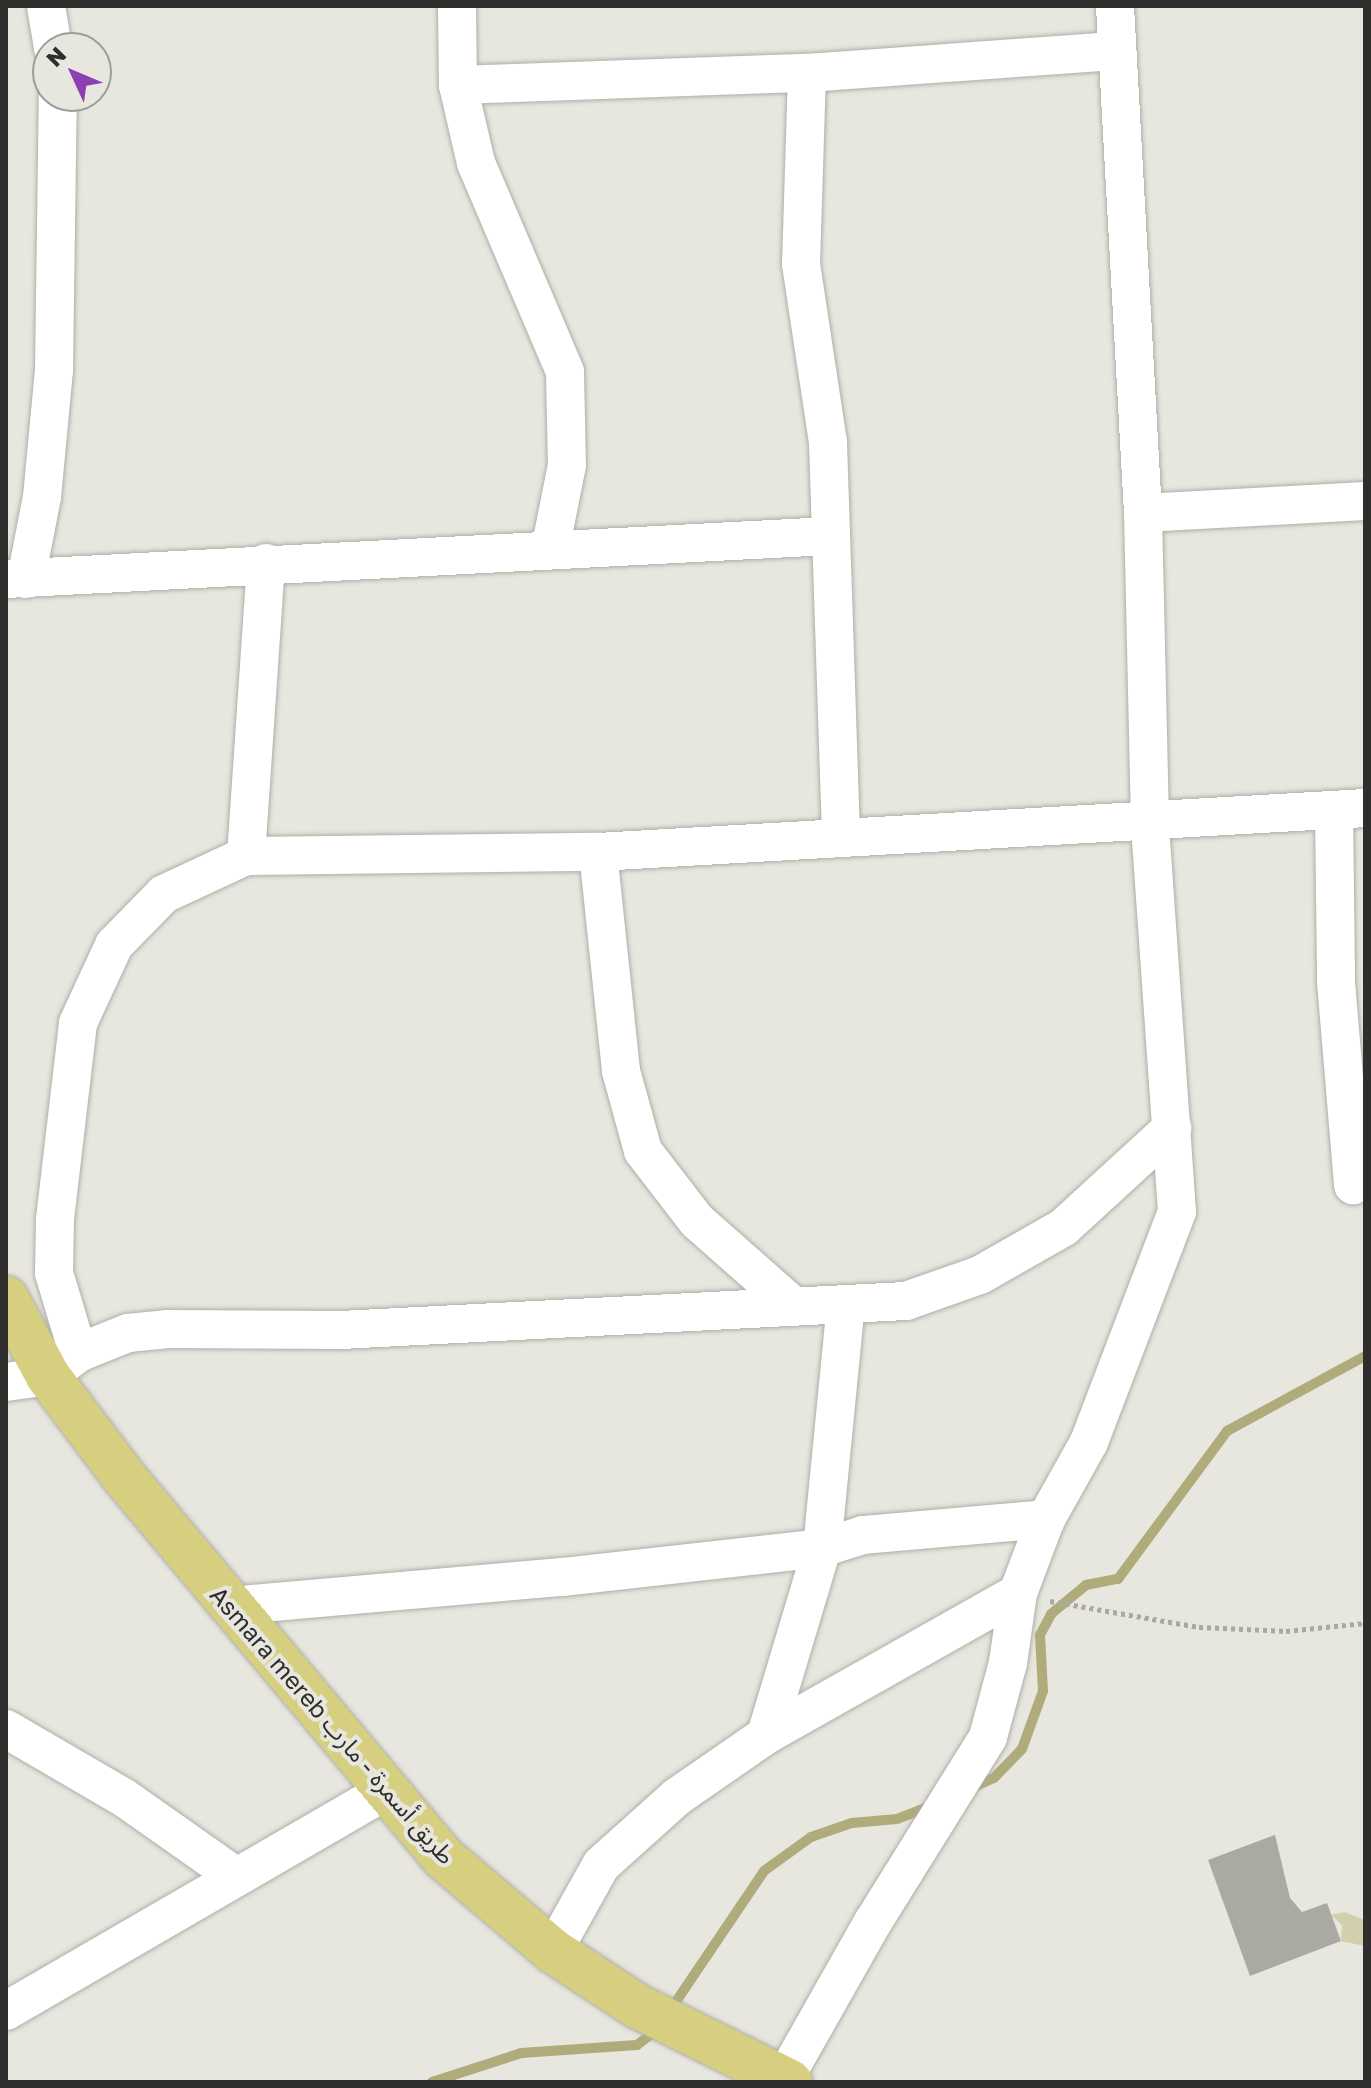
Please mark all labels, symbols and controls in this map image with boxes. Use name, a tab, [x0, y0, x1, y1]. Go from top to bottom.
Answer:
north arrow	[32, 32, 112, 112]
text: N	[40, 41, 71, 72]
street label: Asmara mereb طريق أسمرة - مارب	[204, 1580, 462, 1870]

